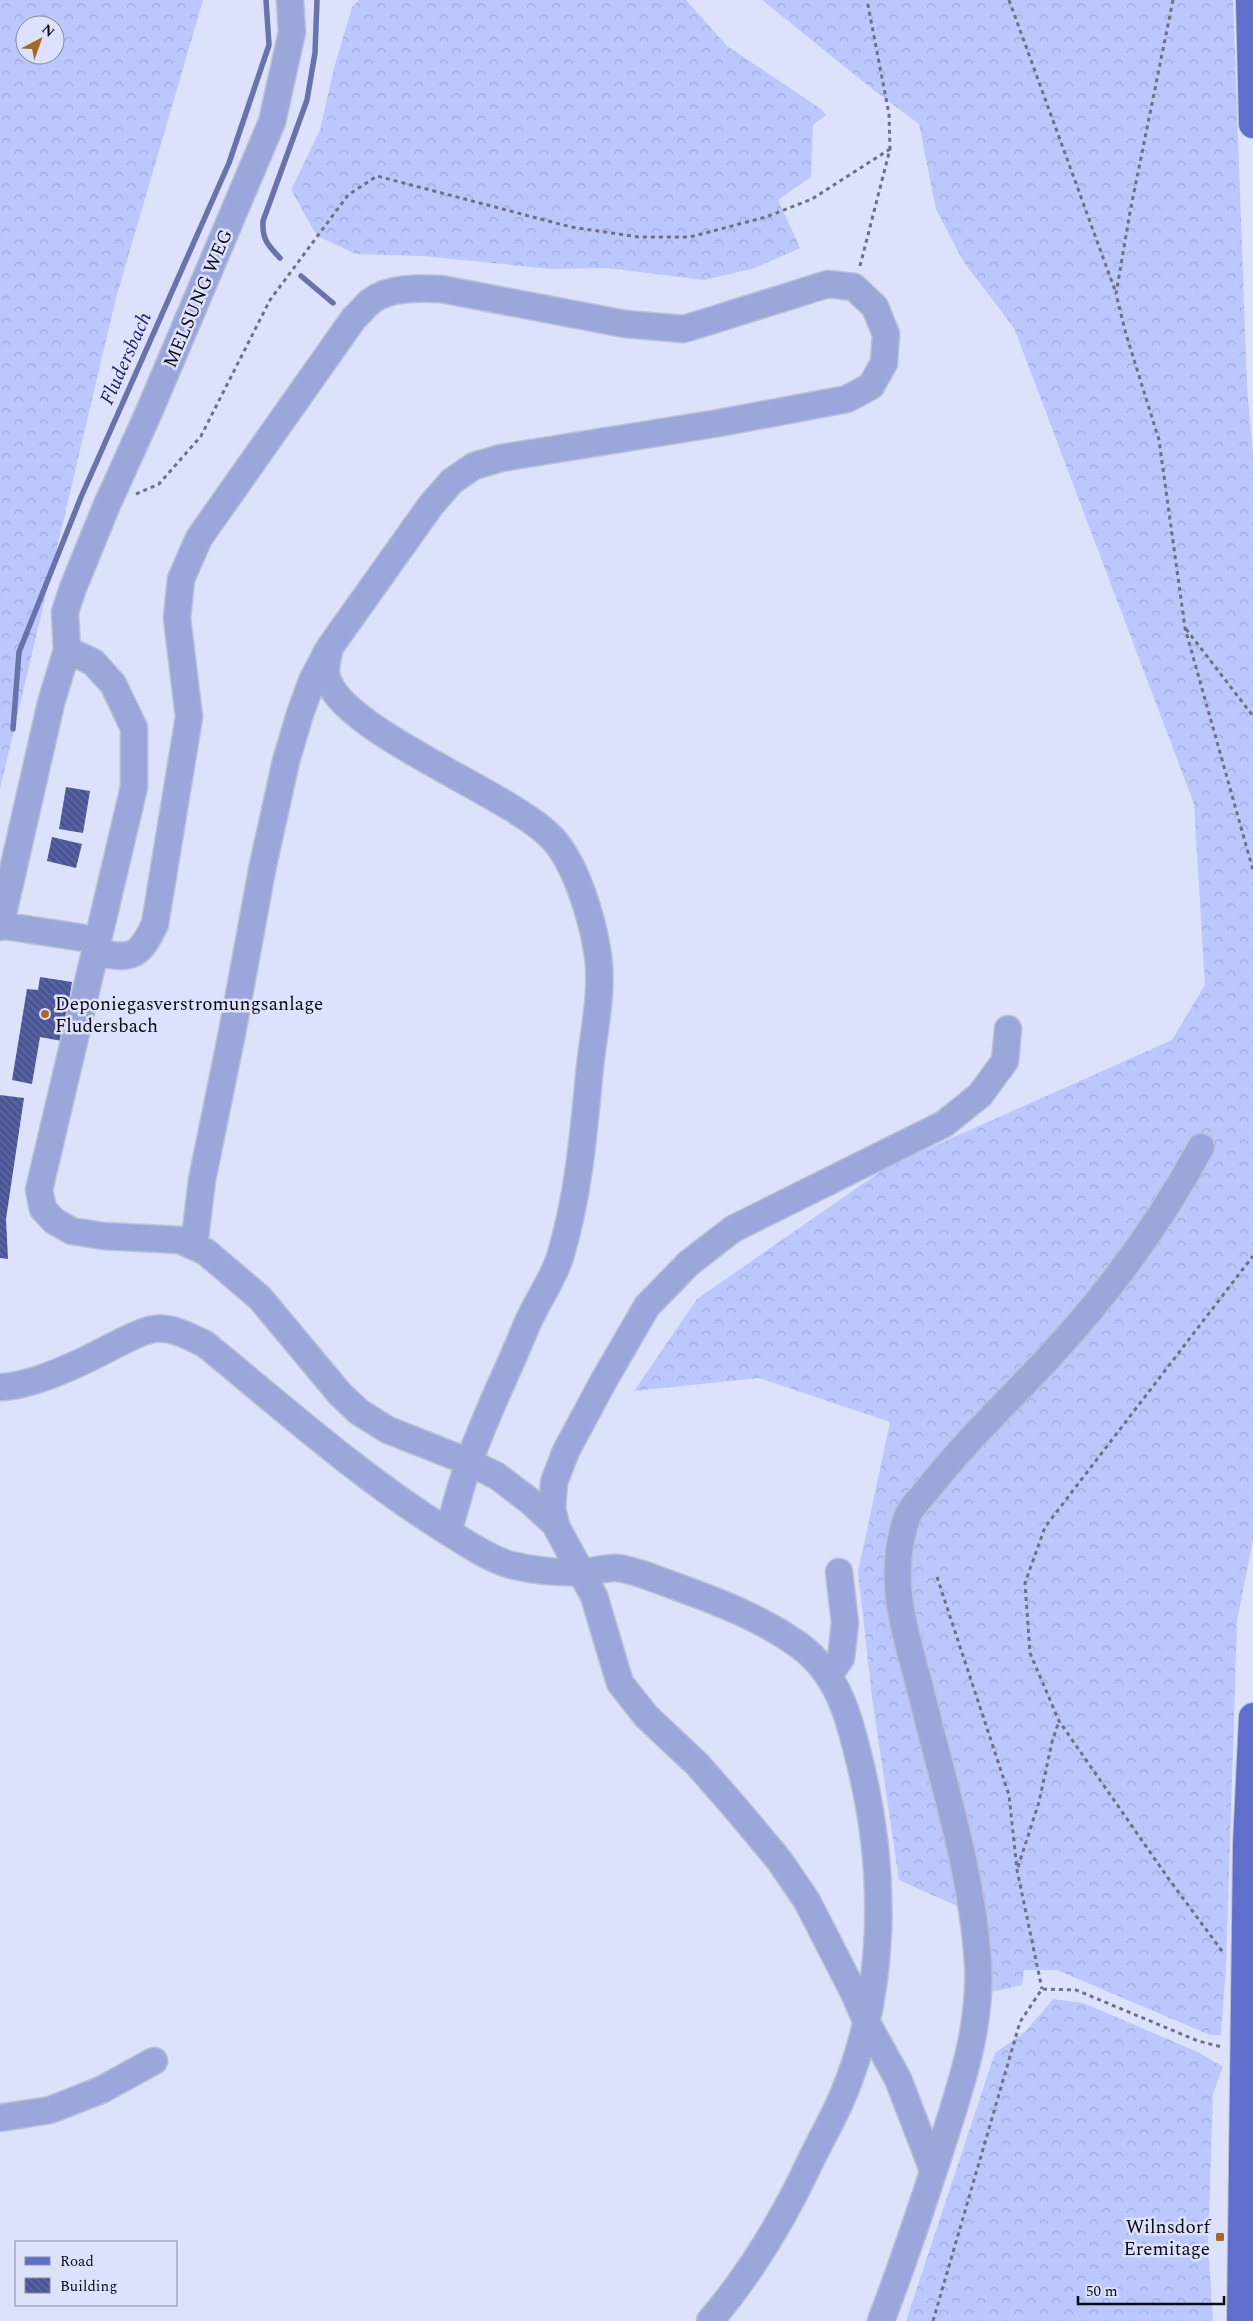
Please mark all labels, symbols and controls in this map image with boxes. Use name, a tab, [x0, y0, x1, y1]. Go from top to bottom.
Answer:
north arrow	[15, 15, 65, 65]
text: N	[37, 19, 59, 42]
street label: MELSUNG WEG	[156, 225, 241, 372]
water label: Fludersbach	[92, 307, 160, 410]
place label: Deponiegasverstromungsanlage Fludersbach	[55, 990, 323, 1041]
marker: Deponiegasverstromungsanlage Fludersbach	[39, 1008, 51, 1020]
place label: Wilnsdorf Eremitage	[1123, 2213, 1211, 2264]
marker: Wilnsdorf Eremitage	[1214, 2231, 1226, 2243]
legend	[15, 2241, 178, 2306]
text: Road	[60, 2250, 94, 2273]
scale bar	[1078, 2274, 1224, 2306]
text: Building	[60, 2275, 117, 2298]
text: 50 m	[1086, 2280, 1118, 2303]

